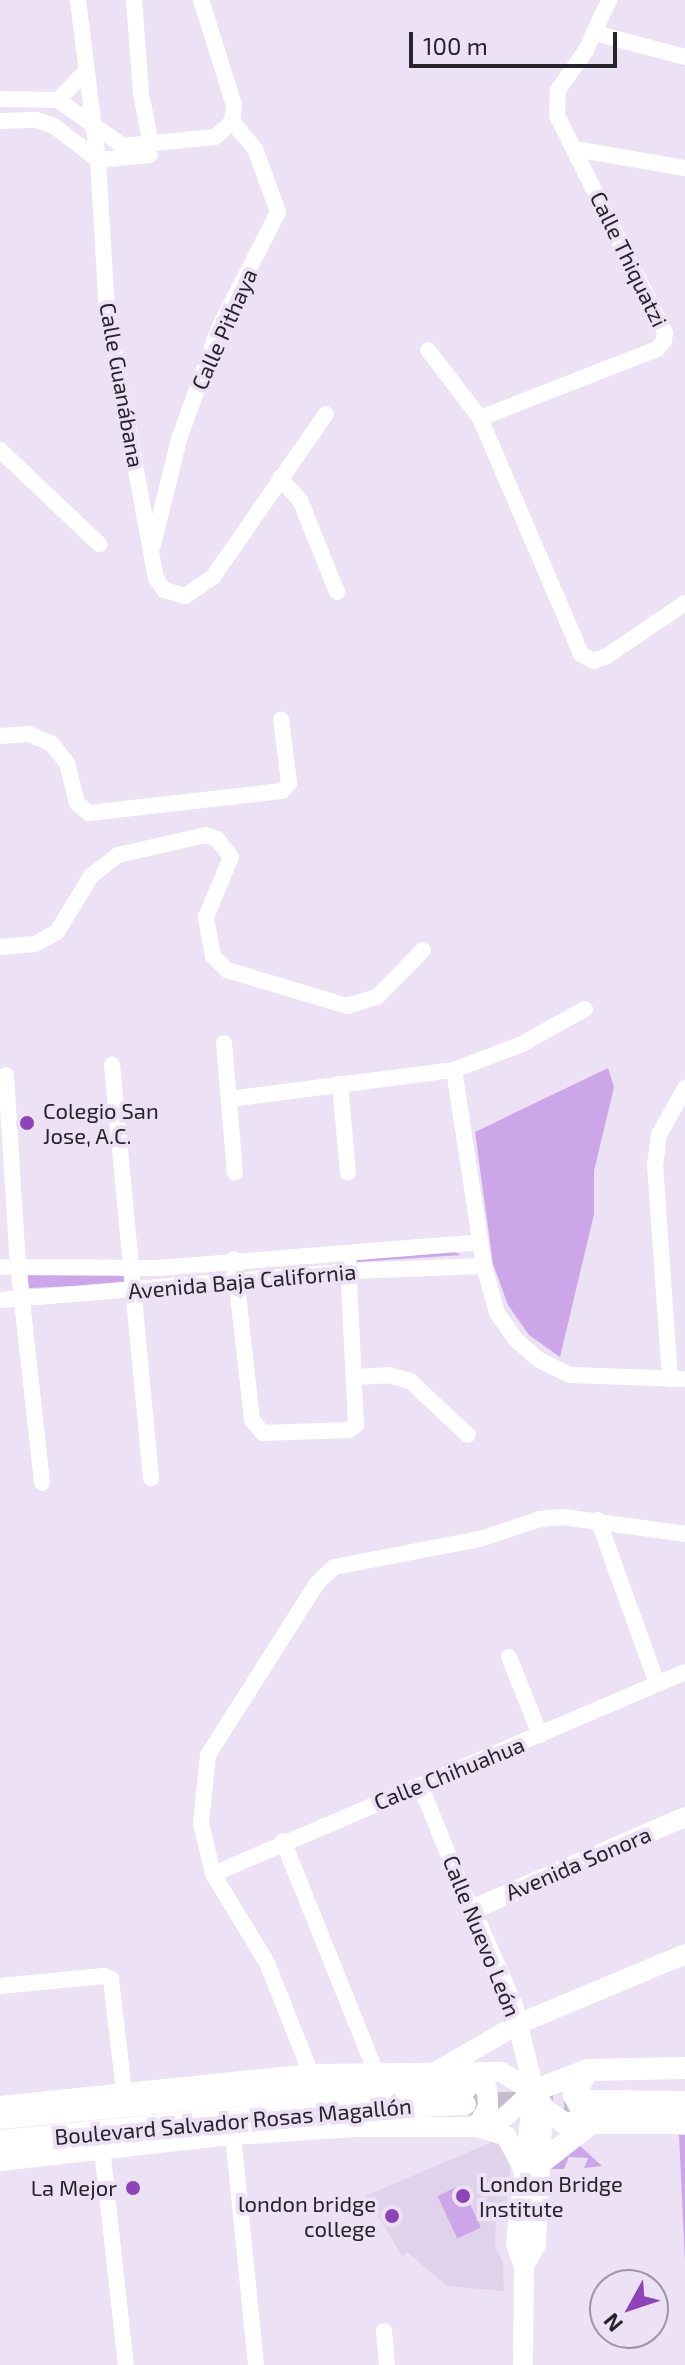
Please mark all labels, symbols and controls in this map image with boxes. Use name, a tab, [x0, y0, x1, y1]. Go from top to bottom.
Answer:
scale bar	[413, 16, 621, 66]
text: 100 m	[423, 31, 488, 60]
street label: Calle Thiquatzi	[585, 187, 673, 331]
street label: Calle Pithaya	[186, 264, 262, 394]
street label: Calle Guanábana	[94, 300, 150, 470]
place label: Colegio San Jose, A.C.	[43, 1097, 159, 1148]
marker: Colegio San Jose, A.C.	[18, 1114, 36, 1132]
street label: Avenida Baja California	[127, 1258, 357, 1304]
street label: Calle Chihuahua	[370, 1731, 528, 1815]
street label: Avenida Sonora	[501, 1820, 655, 1906]
street label: Calle Nuevo León	[438, 1852, 526, 2020]
street label: Boulevard Salvador Rosas Magallón	[53, 2092, 413, 2150]
place label: London Bridge Institute	[479, 2170, 623, 2222]
place label: La Mejor	[31, 2175, 117, 2201]
marker: La Mejor	[124, 2179, 142, 2197]
marker: London Bridge Institute	[454, 2187, 472, 2205]
place label: london bridge college	[238, 2190, 376, 2242]
marker: london bridge college	[383, 2207, 401, 2225]
north arrow	[589, 2269, 669, 2349]
text: N	[597, 2309, 627, 2338]

